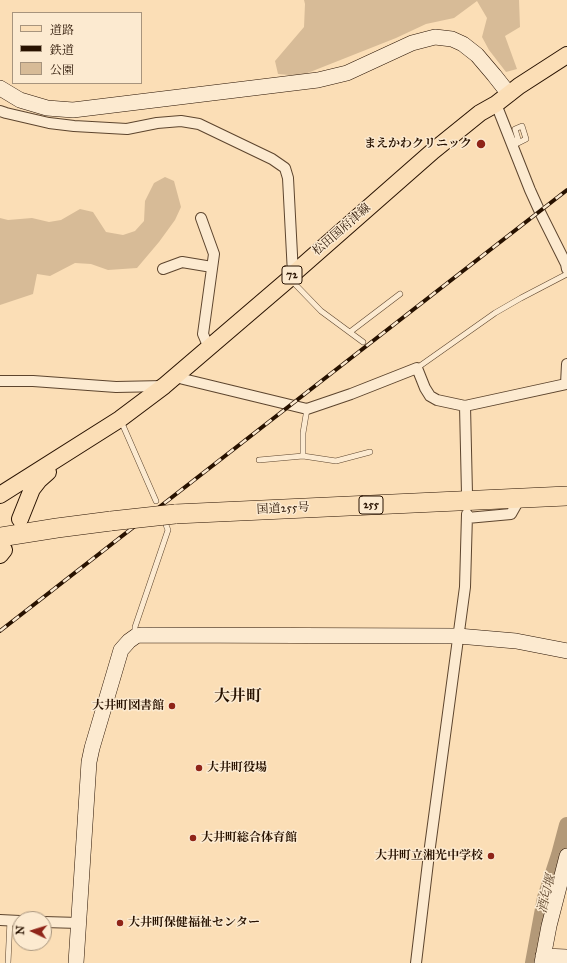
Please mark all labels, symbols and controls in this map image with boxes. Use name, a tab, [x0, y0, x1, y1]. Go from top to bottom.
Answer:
legend	[12, 12, 142, 84]
text: 道路	[50, 23, 74, 37]
text: 鉄道	[50, 43, 74, 57]
text: 公園	[50, 63, 74, 77]
place label: まえかわクリニック	[364, 137, 472, 151]
marker: まえかわクリニック	[475, 138, 487, 150]
street label: 松田国府津線	[310, 201, 374, 259]
road number: 72	[282, 266, 302, 284]
road number: 255	[359, 496, 383, 514]
street label: 国道255号	[256, 500, 310, 518]
district label: 大井町	[214, 687, 262, 707]
place label: 大井町図書館	[92, 699, 164, 713]
marker: 大井町図書館	[167, 701, 177, 711]
place label: 大井町役場	[207, 761, 267, 775]
marker: 大井町役場	[194, 763, 204, 773]
place label: 大井町総合体育館	[201, 831, 297, 845]
marker: 大井町総合体育館	[188, 833, 198, 843]
place label: 大井町立湘光中学校	[375, 849, 483, 863]
marker: 大井町立湘光中学校	[486, 851, 496, 861]
water label: 酒匂堰	[535, 873, 559, 915]
north arrow	[12, 911, 52, 951]
place label: 大井町保健福祉センター	[128, 916, 260, 930]
marker: 大井町保健福祉センター	[115, 918, 125, 928]
text: N	[14, 925, 27, 935]

